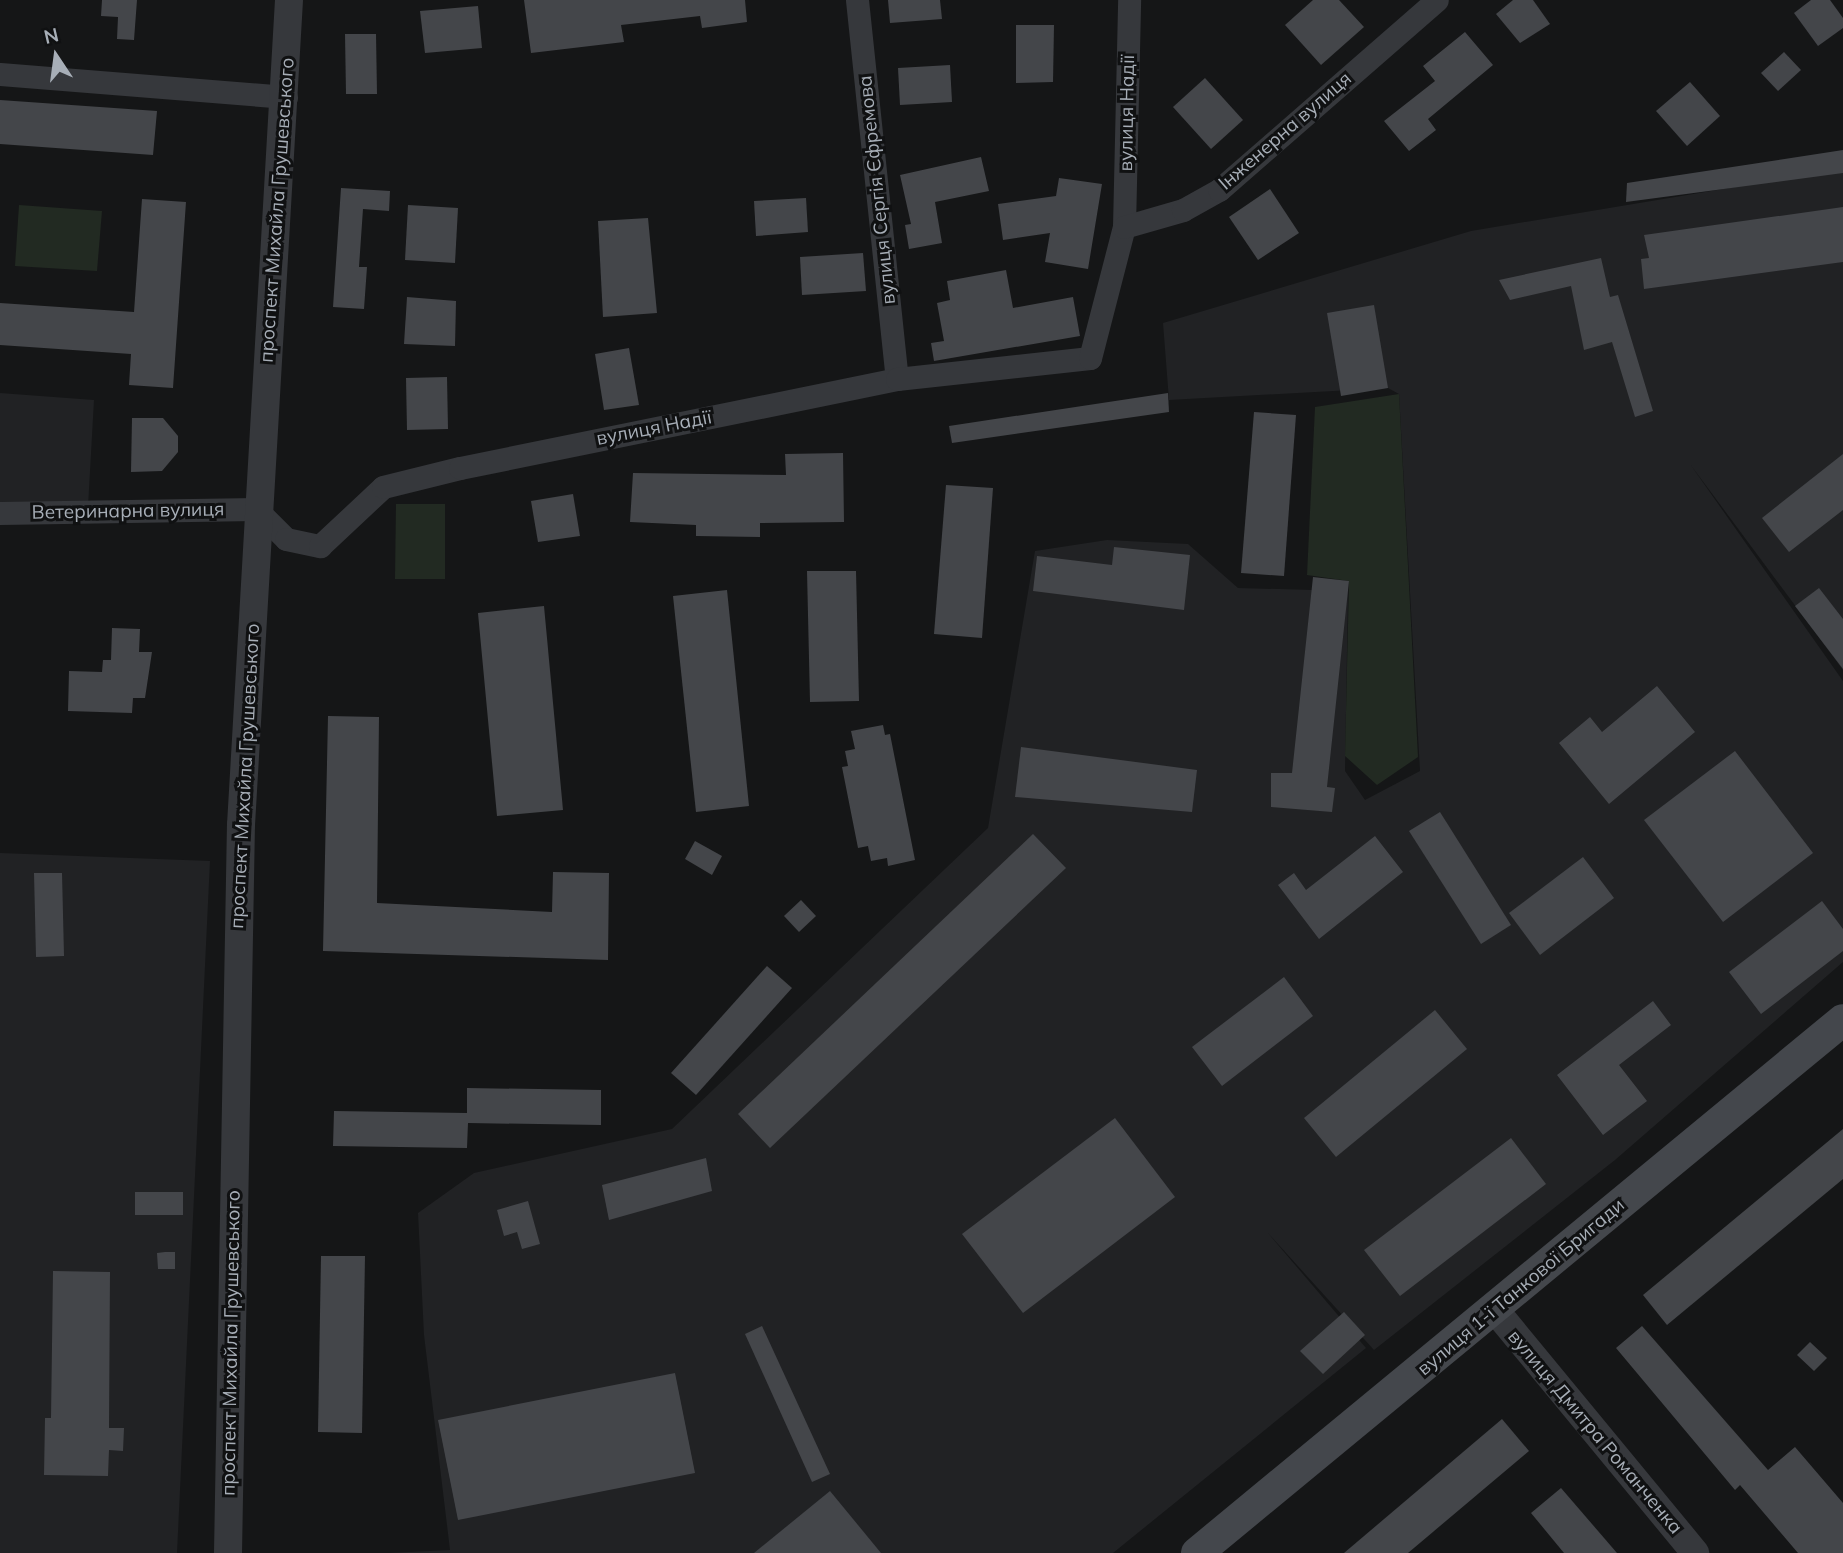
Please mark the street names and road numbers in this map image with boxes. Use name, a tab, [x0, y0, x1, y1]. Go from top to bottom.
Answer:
street label: вулиця Надії	[1115, 54, 1139, 172]
street label: проспект Михайла Грушевського	[255, 57, 299, 363]
street label: Інженерна вулиця	[1214, 67, 1356, 195]
street label: вулиця Сергія Єфремова	[854, 74, 900, 306]
street label: вулиця Надії	[594, 406, 714, 450]
street label: Ветеринарна вулиця	[31, 498, 225, 524]
street label: проспект Михайла Грушевського	[226, 623, 264, 929]
street label: проспект Михайла Грушевського	[217, 1190, 245, 1496]
street label: вулиця 1-ї Танкової Бригади	[1413, 1194, 1629, 1380]
street label: вулиця Дмитра Романченка	[1503, 1325, 1687, 1539]

